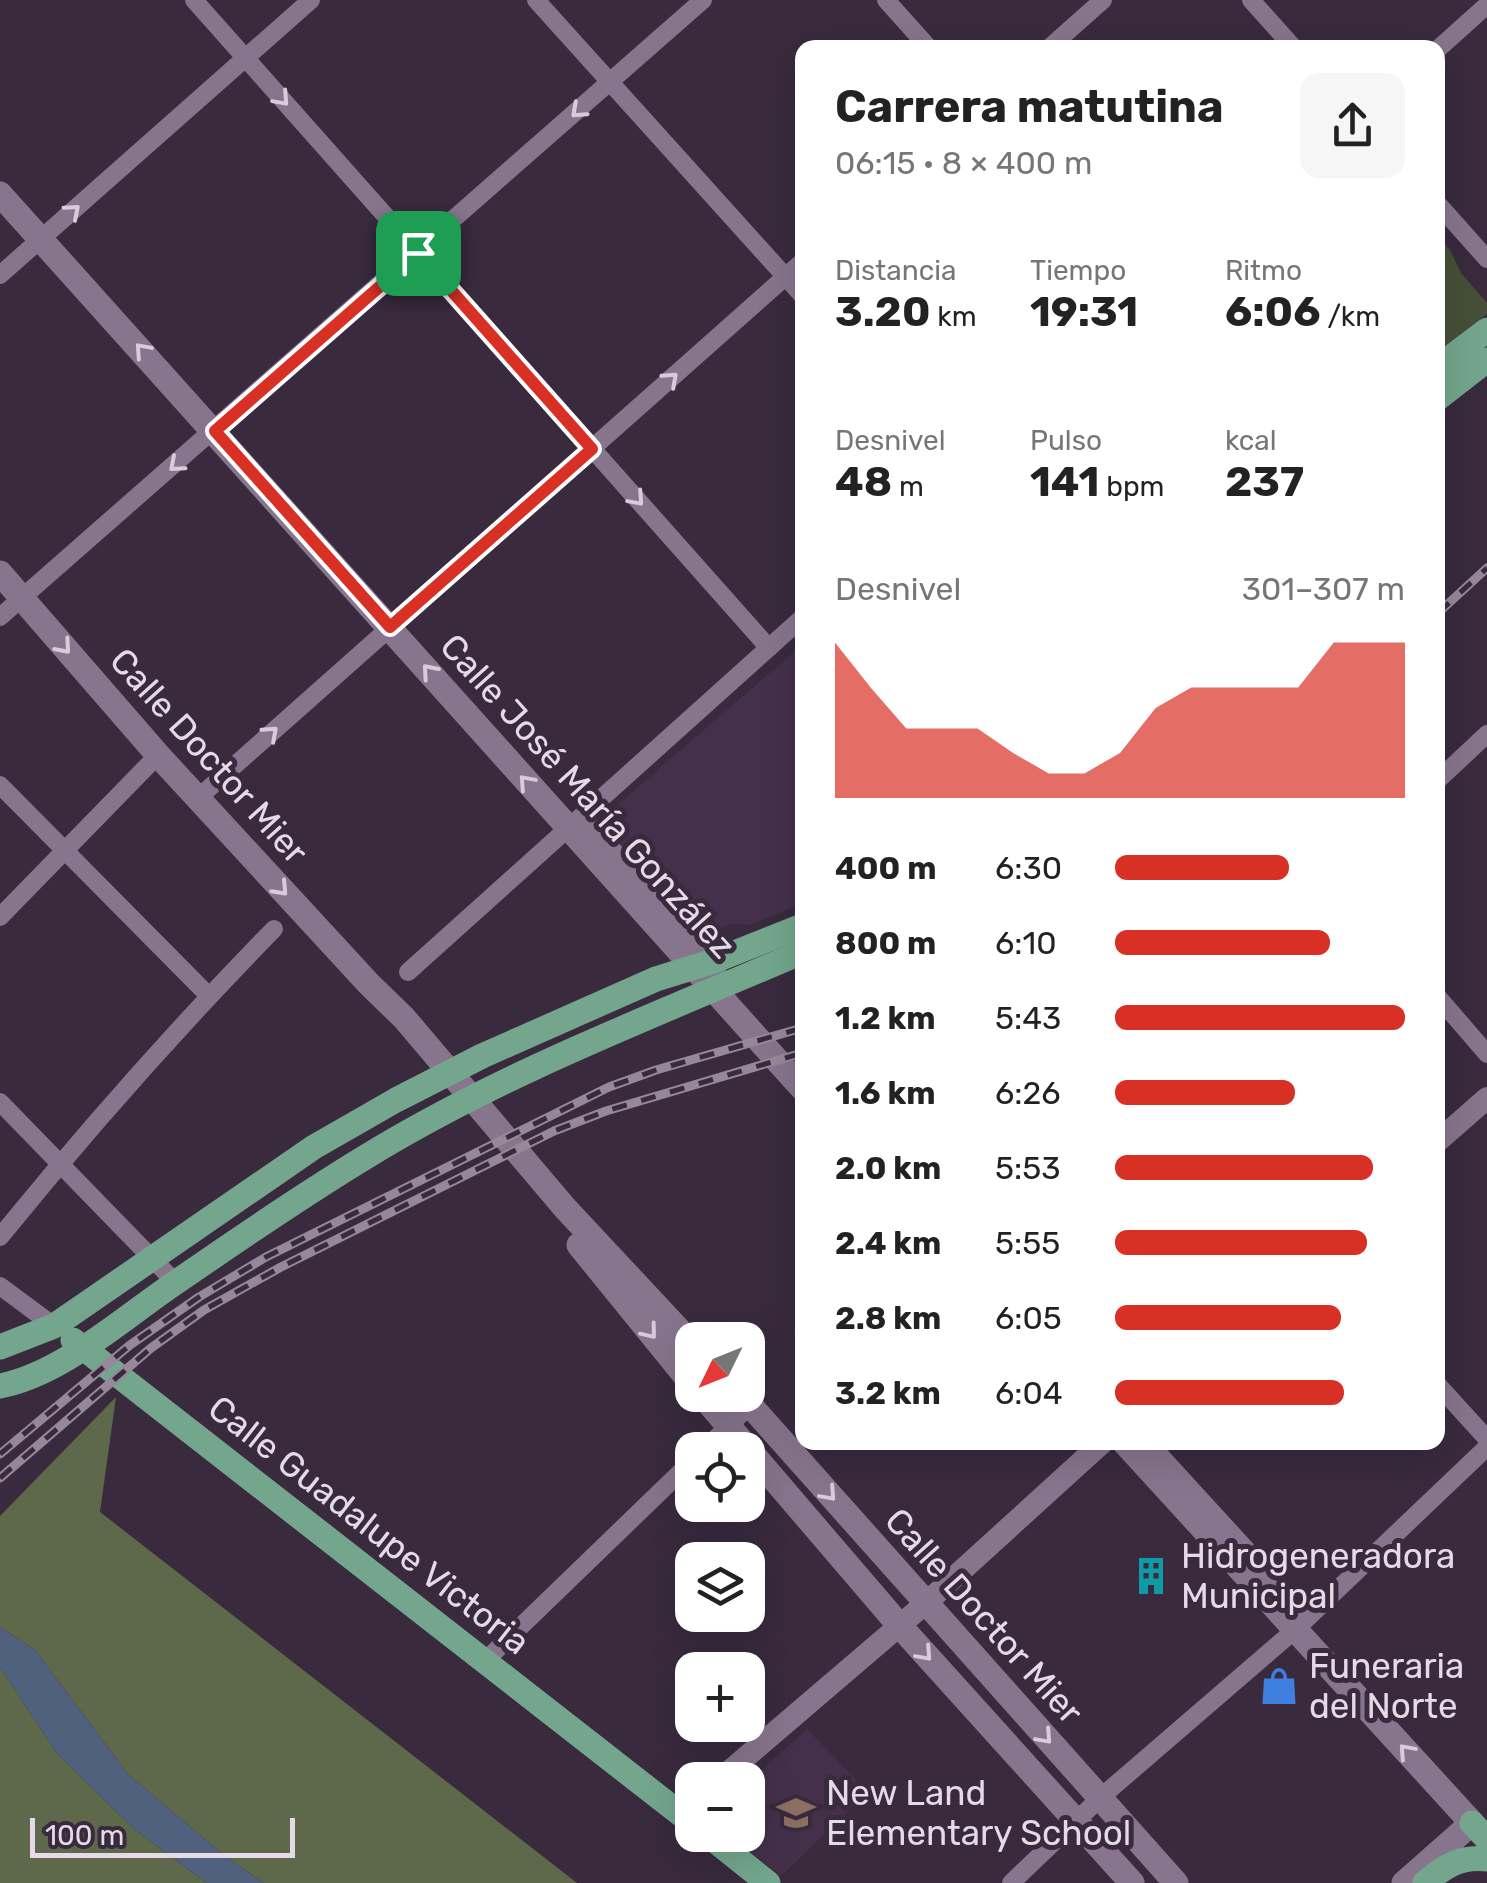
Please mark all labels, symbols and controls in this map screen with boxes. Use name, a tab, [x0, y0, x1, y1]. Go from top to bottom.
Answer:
button: share	[1300, 73, 1405, 178]
text: Carrera matutina	[835, 80, 1224, 133]
one-way arrow	[270, 87, 288, 106]
one-way arrow	[571, 99, 589, 117]
text: 06:15 · 8 × 400 m	[835, 144, 1092, 182]
one-way arrow	[61, 204, 80, 222]
pin	[376, 211, 461, 296]
icon: arrive	[391, 226, 446, 281]
text: Distancia	[835, 254, 956, 287]
text: Tiempo	[1030, 254, 1126, 287]
text: Ritmo	[1225, 254, 1302, 287]
text: 3.20	[835, 287, 930, 337]
text: 19:31	[1030, 287, 1138, 337]
text: 6:06	[1225, 287, 1321, 337]
text: km	[930, 300, 977, 333]
text: /km	[1321, 300, 1380, 333]
one-way arrow	[136, 344, 154, 362]
one-way arrow	[659, 372, 678, 390]
text: Desnivel	[835, 424, 945, 457]
text: Pulso	[1030, 424, 1102, 457]
text: kcal	[1225, 424, 1276, 457]
one-way arrow	[170, 453, 188, 471]
text: 48	[835, 457, 892, 507]
text: 141	[1030, 457, 1099, 507]
text: 237	[1225, 457, 1304, 507]
text: m	[892, 470, 924, 503]
text: bpm	[1099, 470, 1165, 503]
one-way arrow	[625, 488, 643, 506]
text: Desnivel	[835, 570, 961, 608]
text: 301–307 m	[1242, 570, 1405, 608]
street label: Calle José María González	[432, 625, 744, 967]
one-way arrow	[53, 635, 71, 654]
street label: Calle Doctor Mier	[101, 640, 317, 872]
one-way arrow	[422, 665, 440, 683]
one-way arrow	[259, 727, 278, 745]
one-way arrow	[520, 775, 538, 794]
text: 400 m	[835, 849, 937, 887]
text: 6:30	[995, 849, 1062, 887]
one-way arrow	[269, 877, 287, 896]
text: 800 m	[835, 924, 936, 962]
text: 6:10	[995, 924, 1057, 962]
text: 1.2 km	[835, 999, 936, 1037]
text: 5:43	[995, 999, 1061, 1037]
text: 1.6 km	[835, 1074, 936, 1112]
text: 6:26	[995, 1074, 1061, 1112]
text: 2.0 km	[835, 1149, 941, 1187]
text: 5:53	[995, 1149, 1060, 1187]
text: 2.4 km	[835, 1224, 941, 1262]
text: 5:55	[995, 1224, 1060, 1262]
text: 2.8 km	[835, 1299, 941, 1337]
text: 6:05	[995, 1299, 1062, 1337]
one-way arrow	[638, 1321, 656, 1339]
north arrow	[675, 1322, 765, 1412]
map controls	[675, 1322, 765, 1852]
text: 3.2 km	[835, 1374, 941, 1412]
text: 6:04	[995, 1374, 1063, 1412]
street label: Calle Guadalupe Victoria	[200, 1387, 538, 1663]
button: locate	[675, 1432, 765, 1522]
one-way arrow	[818, 1482, 836, 1501]
street label: Calle Doctor Mier	[876, 1500, 1092, 1732]
place label: Hidrogeneradora Municipal	[1181, 1535, 1455, 1617]
button: layers	[675, 1542, 765, 1632]
building icon: Hidrogeneradora Municipal	[1130, 1555, 1172, 1597]
one-way arrow	[913, 1642, 931, 1661]
place label: Funeraria del Norte	[1309, 1645, 1464, 1727]
button: +	[675, 1652, 765, 1742]
shop icon: Funeraria del Norte	[1258, 1665, 1300, 1707]
one-way arrow	[1034, 1725, 1052, 1743]
one-way arrow	[1400, 1744, 1418, 1763]
button: −	[675, 1762, 765, 1852]
place label: New Land Elementary School	[826, 1772, 1131, 1854]
school or university icon: New Land Elementary School	[775, 1792, 817, 1834]
scale bar	[30, 1813, 295, 1858]
text: 100 m	[45, 1819, 124, 1852]

